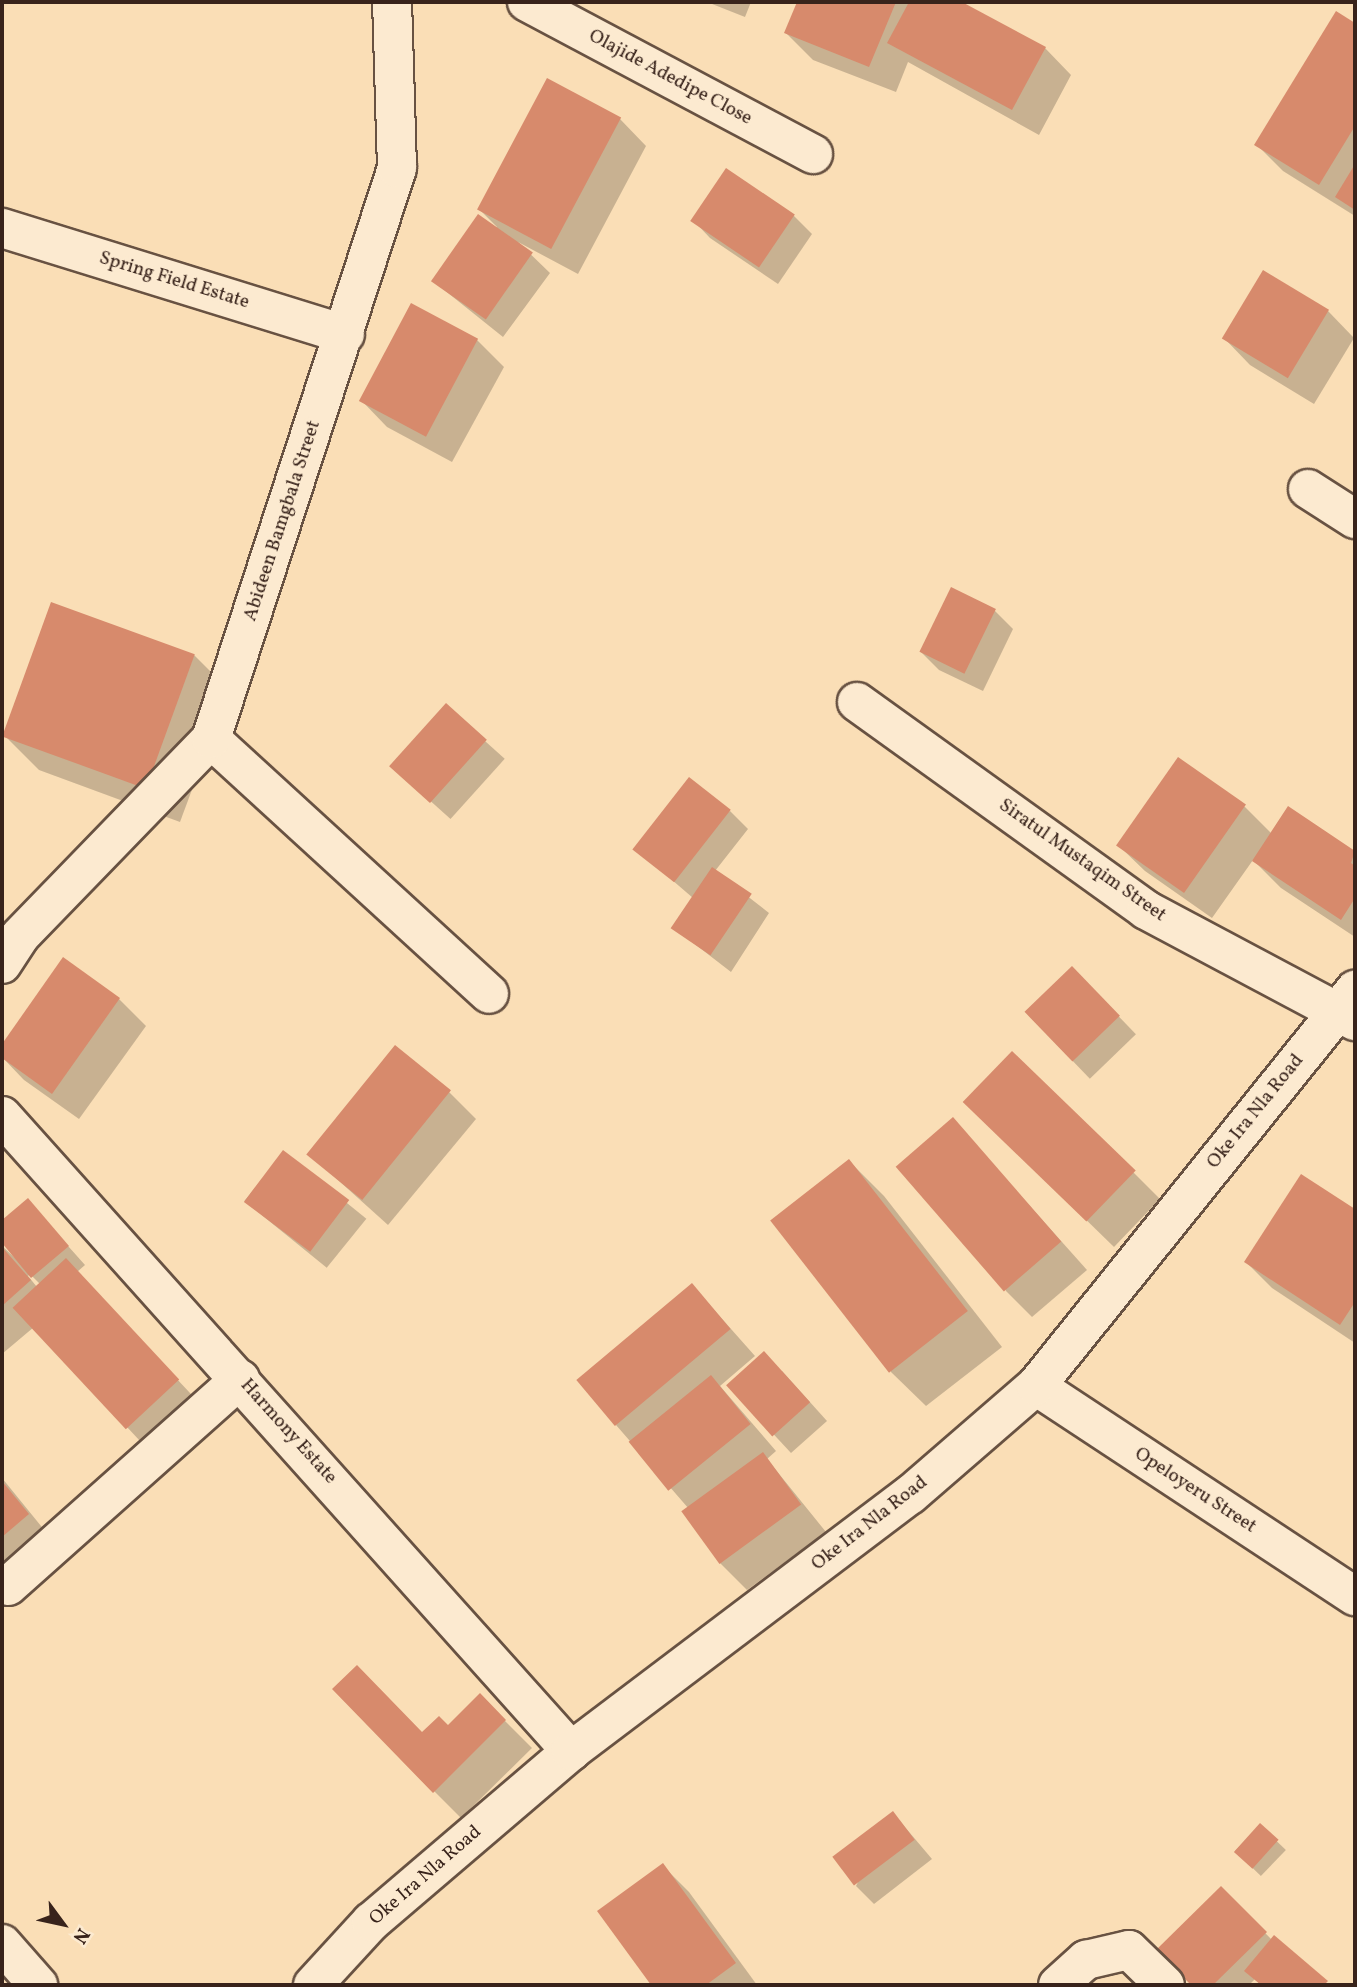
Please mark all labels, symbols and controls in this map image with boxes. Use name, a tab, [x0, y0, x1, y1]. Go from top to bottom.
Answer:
street label: Olajide Adedipe Close	[584, 25, 756, 131]
street label: Spring Field Estate	[96, 247, 252, 315]
street label: Abideen Bamgbala Street	[240, 418, 326, 624]
street label: Siratul Mustaqim Street	[994, 795, 1170, 927]
street label: Oke Ira Nla Road	[1203, 1050, 1309, 1174]
street label: Harmony Estate	[235, 1375, 341, 1489]
street label: Opeloyeru Street	[1130, 1443, 1260, 1539]
street label: Oke Ira Nla Road	[808, 1472, 932, 1576]
street label: Oke Ira Nla Road	[365, 1821, 487, 1931]
north arrow	[28, 1889, 98, 1959]
text: N	[66, 1923, 95, 1948]

